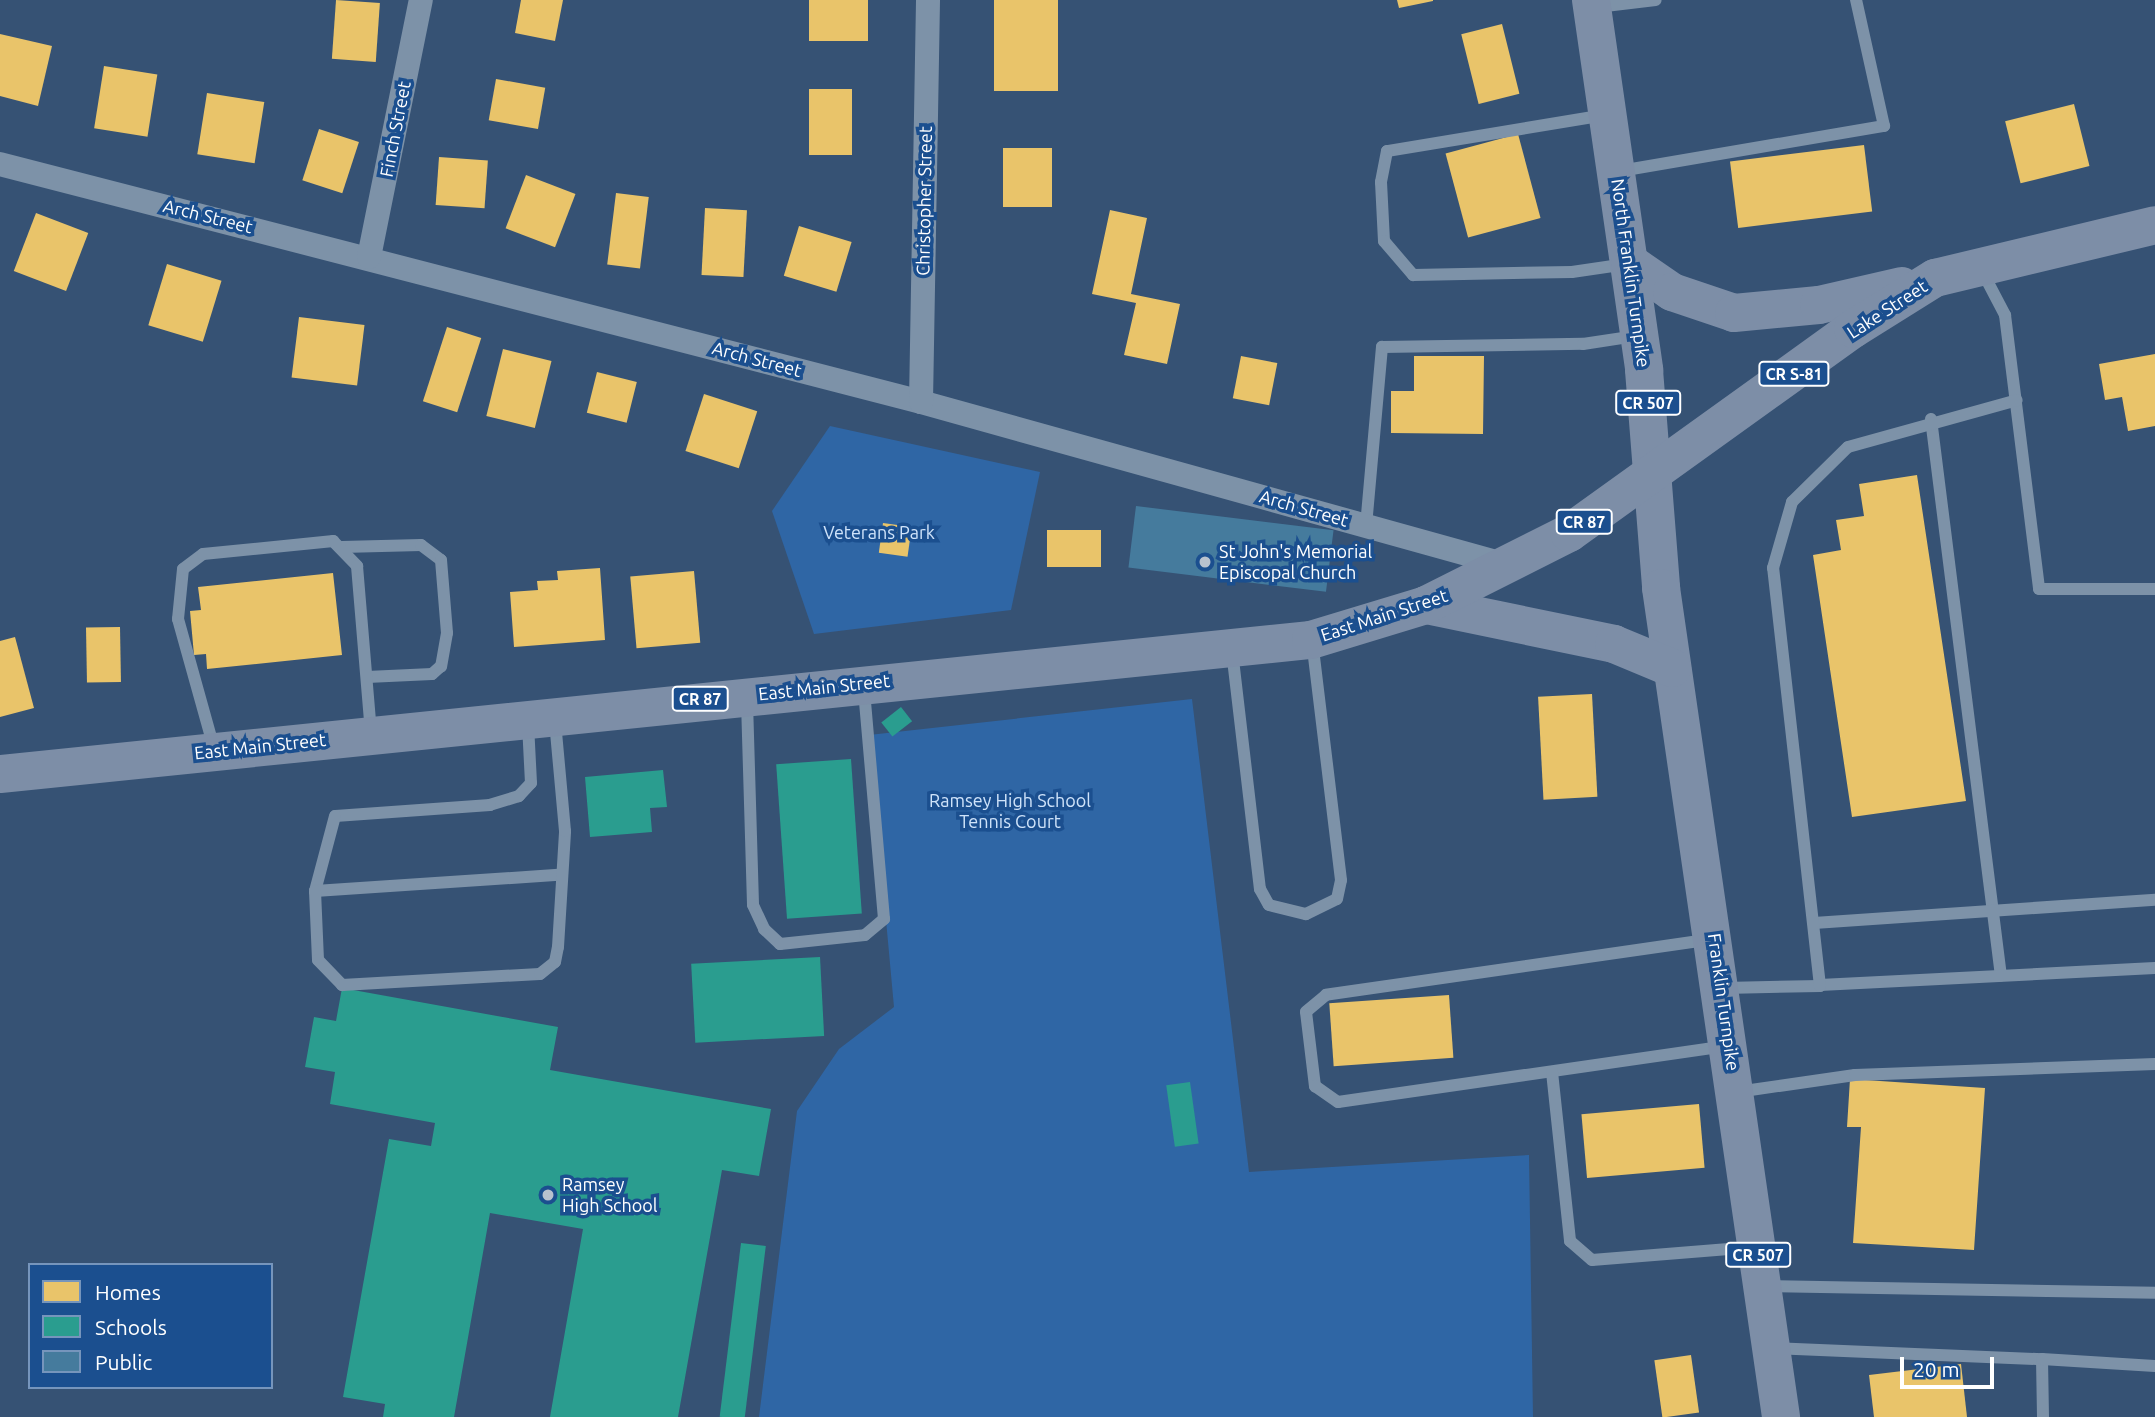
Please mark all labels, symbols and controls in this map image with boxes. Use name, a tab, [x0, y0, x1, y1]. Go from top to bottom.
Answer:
street label: Finch Street	[375, 79, 415, 179]
street label: Christopher Street	[912, 126, 936, 276]
street label: North Franklin Turnpike	[1607, 177, 1655, 369]
street label: Arch Street	[161, 194, 255, 238]
street label: Lake Street	[1843, 275, 1931, 343]
street label: Arch Street	[710, 337, 804, 381]
road number: CR S-81	[1757, 362, 1831, 386]
road number: CR 507	[1615, 390, 1681, 416]
street label: Arch Street	[1257, 485, 1351, 531]
road number: CR 87	[1554, 509, 1614, 534]
park label: Veterans Park	[823, 521, 935, 543]
place label: St John's Memorial Episcopal Church	[1219, 541, 1372, 584]
marker: St John's Memorial Episcopal Church	[1197, 554, 1213, 570]
street label: East Main Street	[1318, 584, 1450, 646]
street label: East Main Street	[757, 669, 891, 705]
road number: CR 87	[670, 686, 730, 712]
street label: East Main Street	[193, 728, 327, 764]
park label: Ramsey High School Tennis Court	[929, 790, 1091, 832]
street label: Franklin Turnpike	[1704, 932, 1744, 1072]
place label: Ramsey High School	[562, 1174, 658, 1216]
marker: Ramsey High School	[540, 1187, 556, 1203]
road number: CR 507	[1725, 1242, 1791, 1268]
legend	[28, 1263, 273, 1389]
text: Homes	[95, 1280, 161, 1304]
text: Schools	[95, 1315, 167, 1339]
scale bar	[1903, 1344, 1997, 1388]
text: Public	[95, 1350, 152, 1374]
text: 20 m	[1913, 1357, 1960, 1381]

